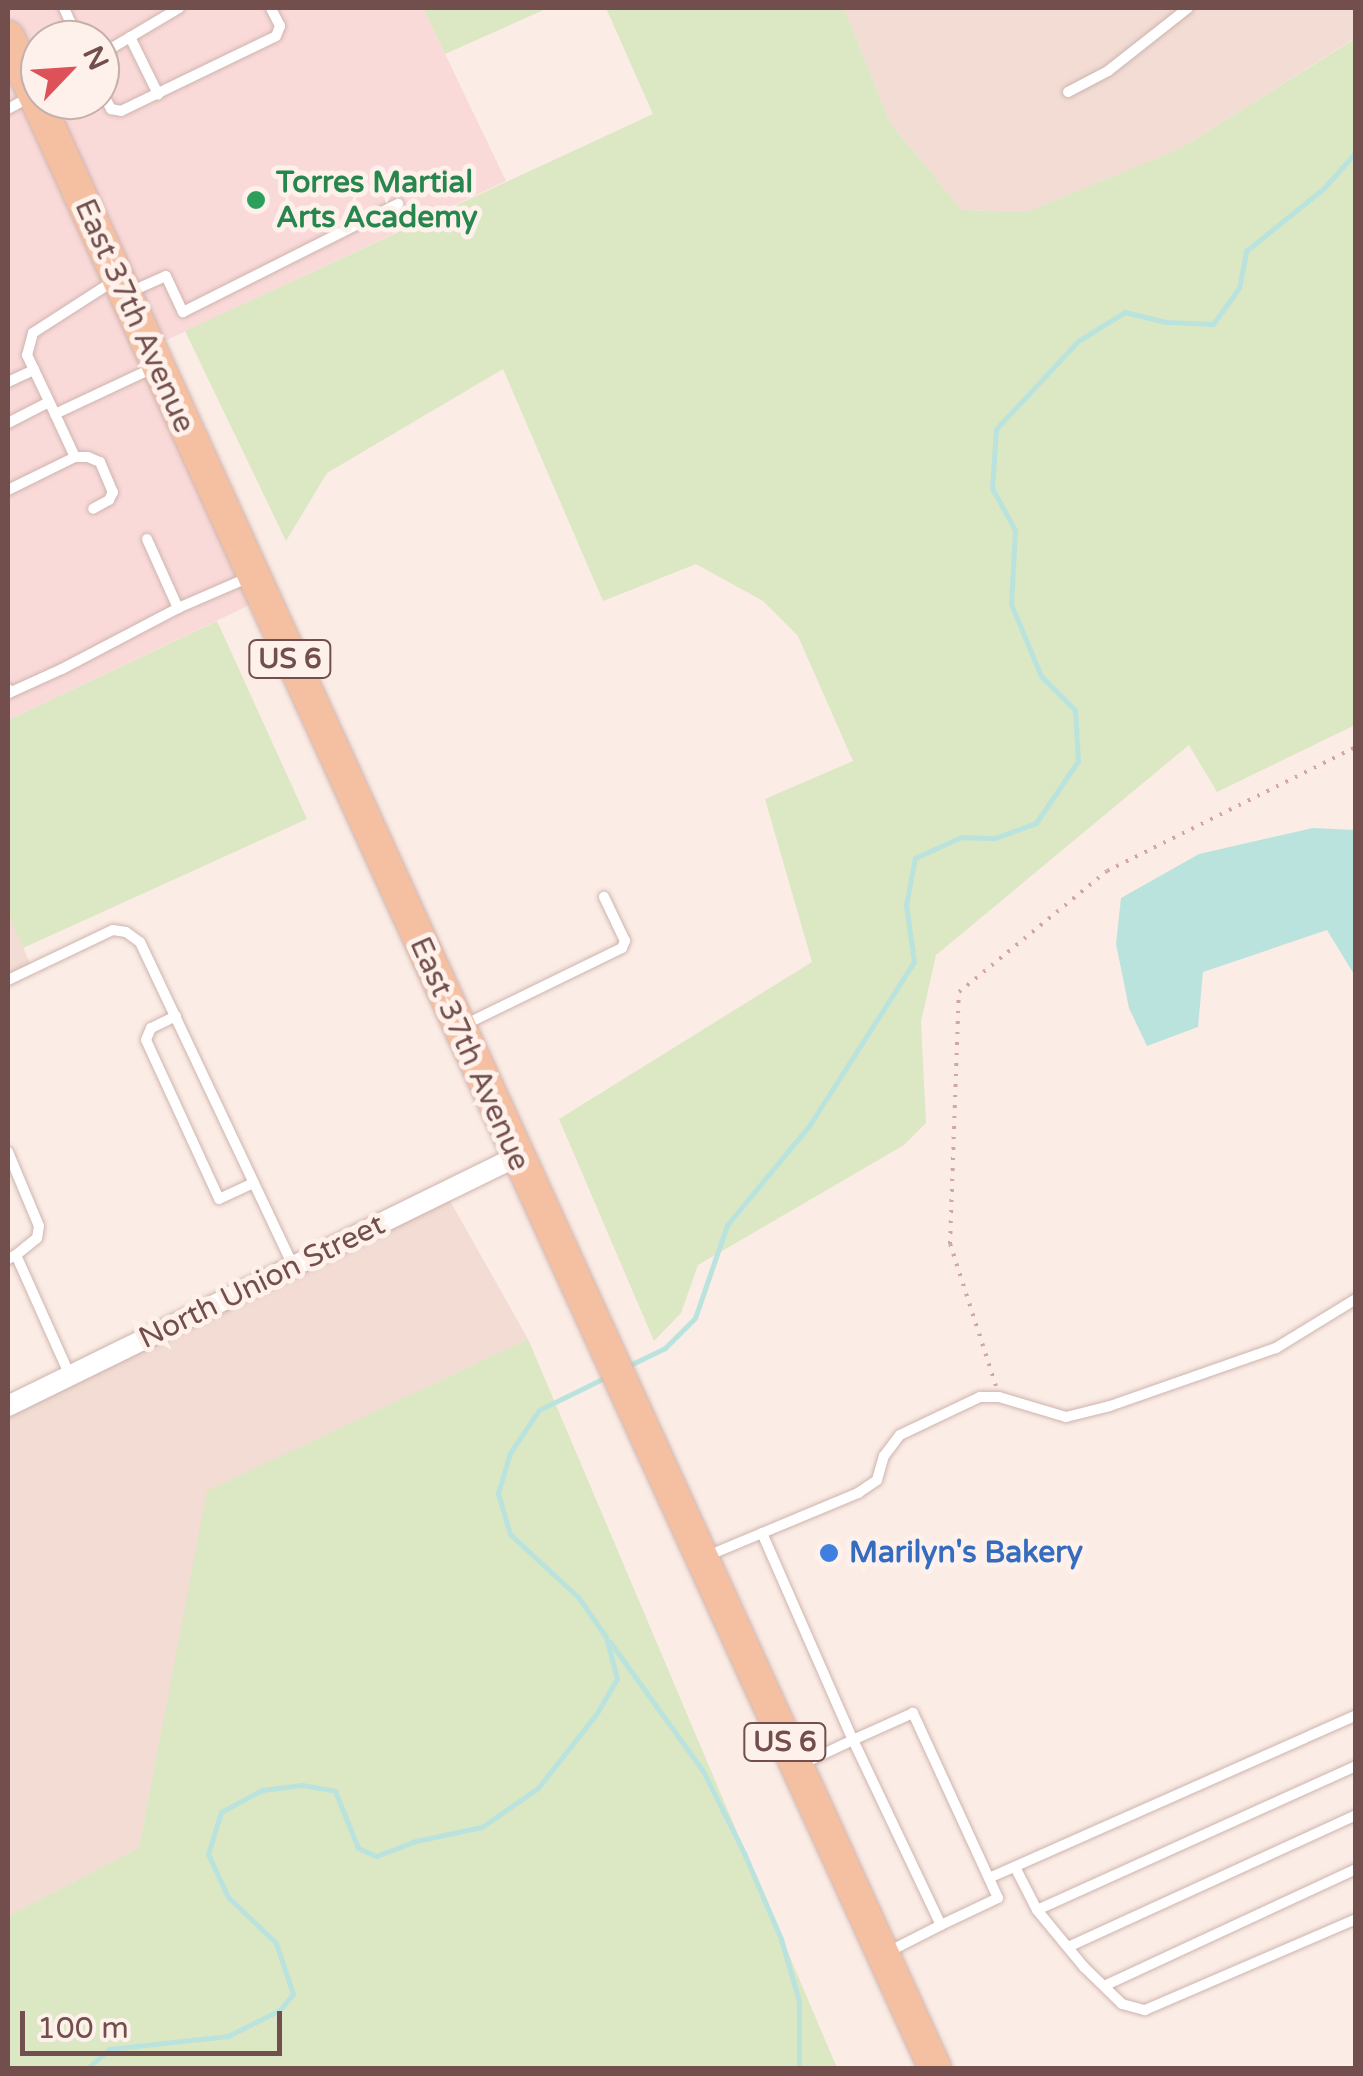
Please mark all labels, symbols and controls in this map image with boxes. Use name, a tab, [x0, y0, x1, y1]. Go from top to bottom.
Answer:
north arrow	[20, 20, 120, 120]
text: N	[75, 41, 116, 76]
place label: Torres Martial Arts Academy	[276, 165, 478, 236]
marker: Torres Martial Arts Academy	[245, 189, 267, 211]
street label: East 37th Avenue	[66, 194, 202, 438]
road number: US 6	[248, 636, 332, 682]
street label: East 37th Avenue	[401, 932, 537, 1176]
street label: North Union Street	[133, 1207, 391, 1357]
place label: Marilyn's Bakery	[849, 1535, 1083, 1571]
marker: Marilyn's Bakery	[818, 1542, 840, 1564]
road number: US 6	[742, 1719, 828, 1765]
scale bar	[25, 1991, 288, 2053]
text: 100 m	[37, 2010, 129, 2047]

